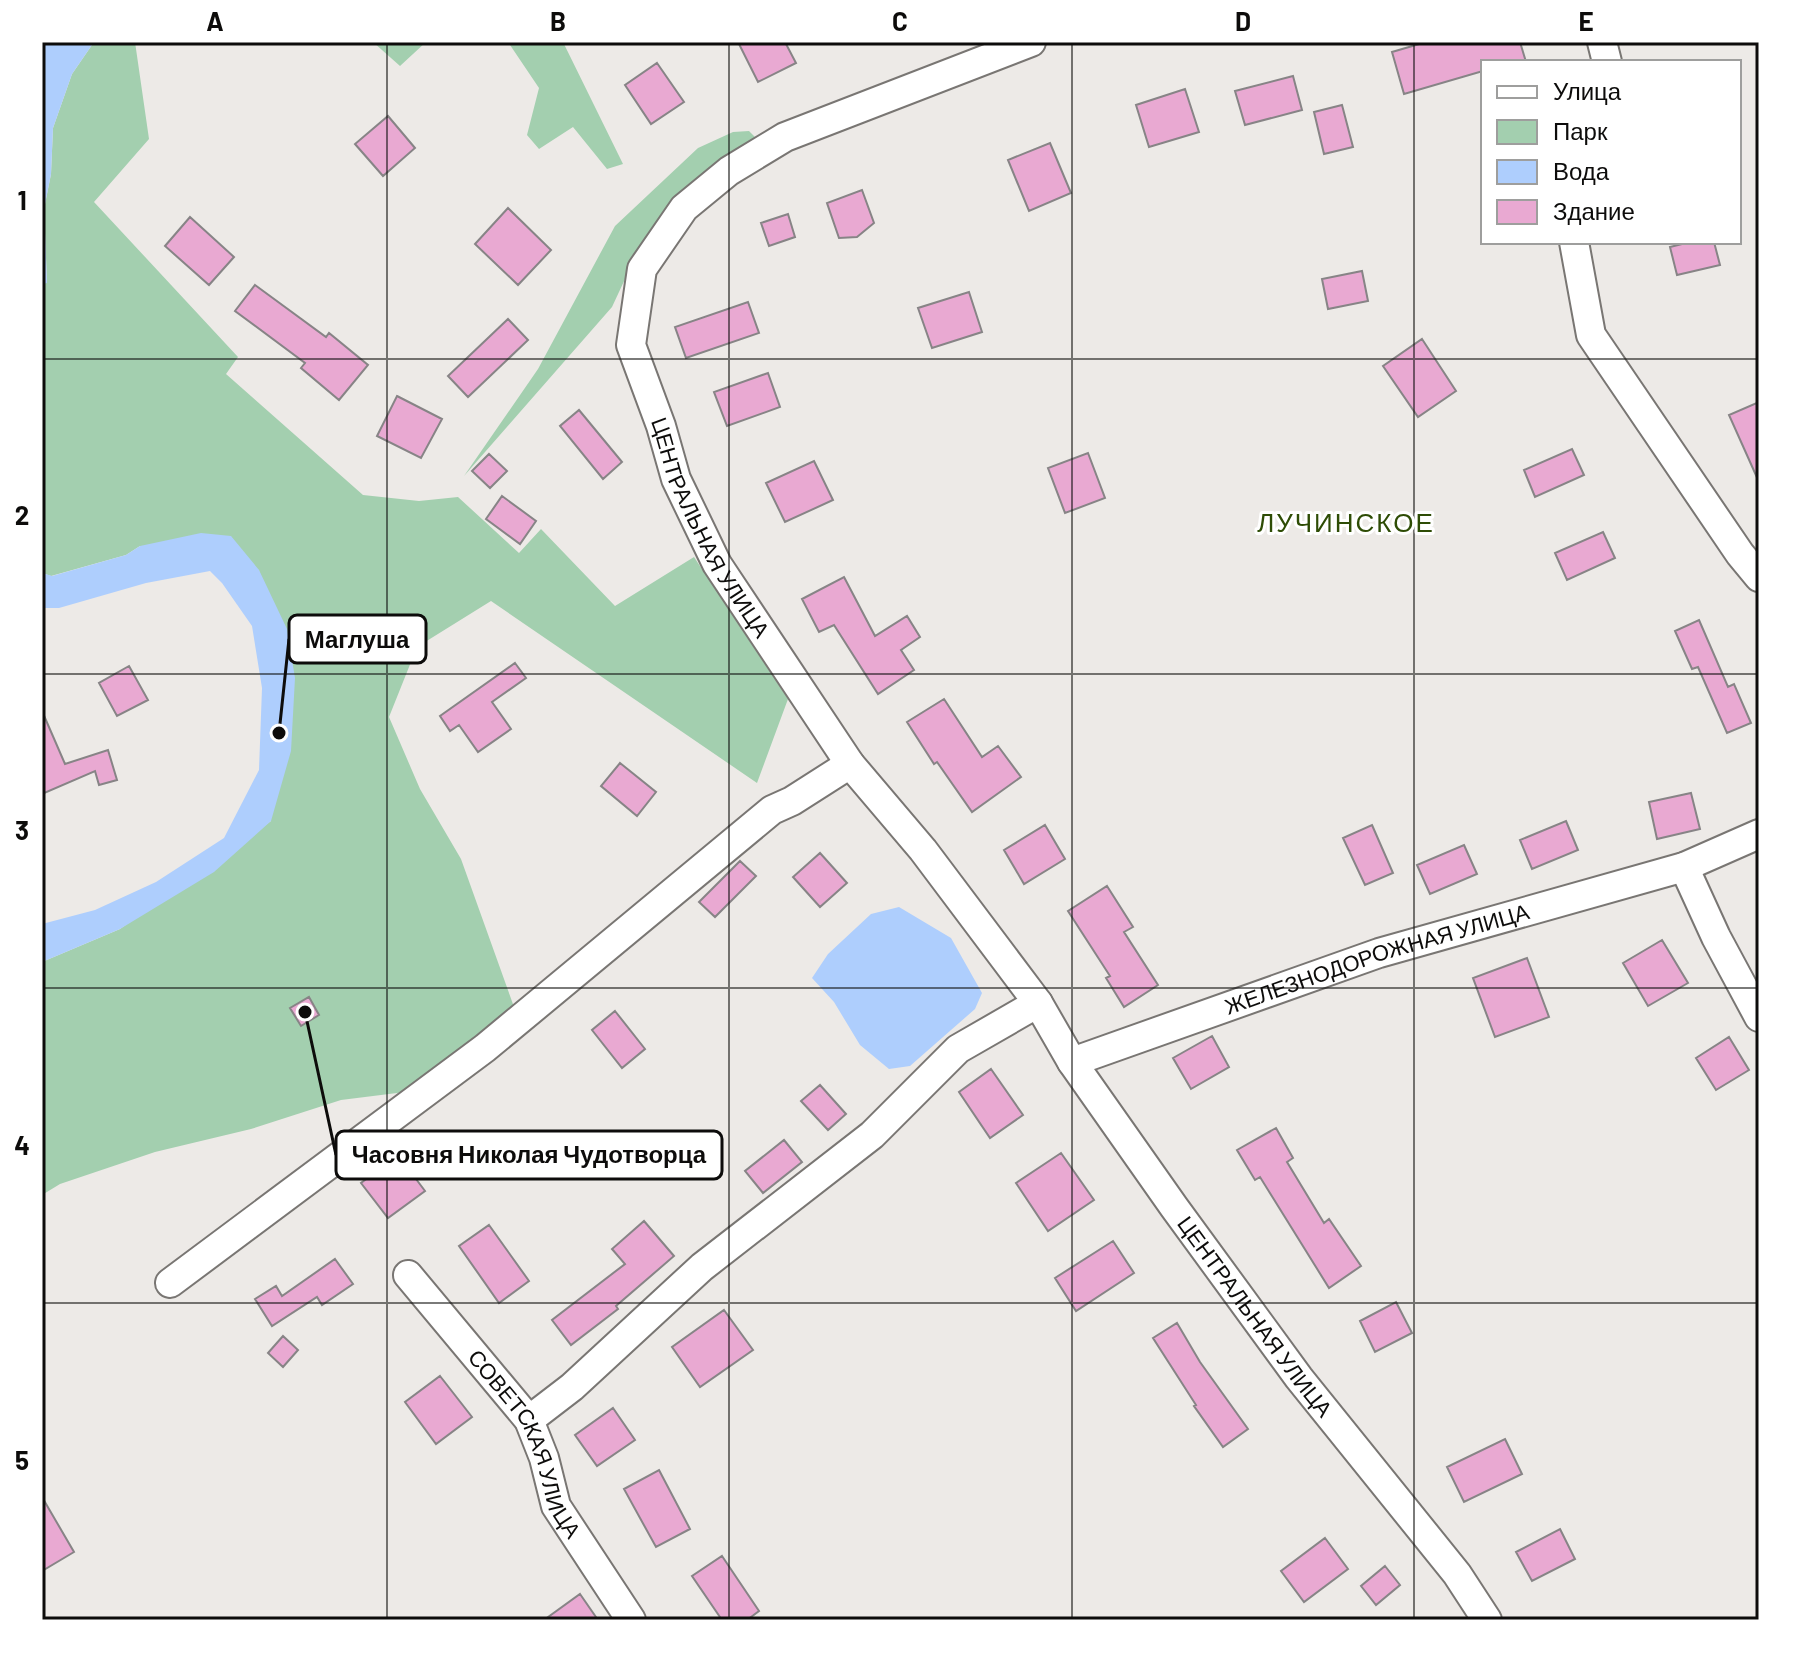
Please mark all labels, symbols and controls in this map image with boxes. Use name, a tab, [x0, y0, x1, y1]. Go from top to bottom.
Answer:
text: A	[206, 5, 224, 36]
text: B	[550, 5, 566, 36]
text: C	[892, 5, 908, 36]
text: D	[1235, 5, 1251, 36]
text: E	[1578, 5, 1594, 36]
legend	[1481, 60, 1741, 244]
text: Улица	[1553, 76, 1622, 105]
text: Парк	[1553, 116, 1608, 145]
text: Вода	[1553, 156, 1610, 185]
text: 1	[17, 184, 27, 215]
text: Здание	[1553, 196, 1635, 225]
street label: ЦЕНТРАЛЬНАЯ УЛИЦА	[646, 413, 776, 642]
text: 2	[15, 499, 29, 530]
district label: ЛУЧИНСКОЕ	[1257, 506, 1435, 537]
callout: Маглуша	[289, 615, 426, 663]
text: Маглуша	[305, 624, 410, 653]
text: 3	[15, 814, 29, 845]
street label: ЖЕЛЕЗНОДОРОЖНАЯ УЛИЦА	[1221, 897, 1532, 1019]
text: 4	[14, 1129, 30, 1160]
callout: Часовня Николая Чудотворца	[336, 1131, 722, 1179]
text: Часовня Николая Чудотворца	[352, 1139, 707, 1168]
street label: ЦЕНТРАЛЬНАЯ УЛИЦА	[1172, 1211, 1339, 1421]
street label: СОВЕТСКАЯ УЛИЦА	[464, 1344, 587, 1543]
text: 5	[15, 1444, 29, 1475]

